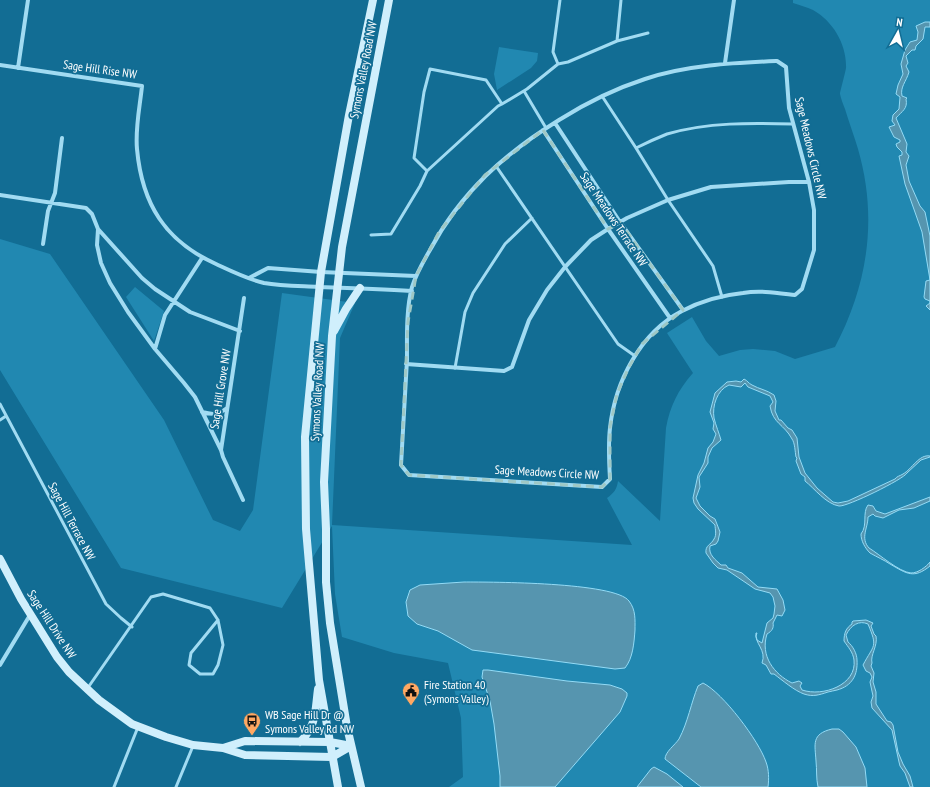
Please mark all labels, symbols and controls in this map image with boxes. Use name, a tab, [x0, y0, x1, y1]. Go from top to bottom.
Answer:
north arrow	[878, 12, 918, 52]
text: N	[895, 15, 903, 29]
street label: Symons Valley Road NW	[346, 20, 380, 120]
street label: Sage Hill Rise NW	[62, 56, 138, 82]
street label: Sage Meadows Circle NW	[792, 95, 830, 201]
street label: Sage Meadows Terrace NW	[577, 169, 651, 269]
street label: Symons Valley Road NW	[307, 342, 327, 442]
street label: Sage Hill Grove NW	[206, 348, 234, 430]
street label: Sage Meadows Circle NW	[494, 462, 600, 482]
street label: Sage Hill Terrace NW	[45, 479, 99, 563]
street label: Sage Hill Drive NW	[24, 587, 80, 661]
place label: Fire Station 40 (Symons Valley)	[424, 677, 489, 706]
public building icon: Fire Station 40 (Symons Valley)	[401, 681, 421, 706]
place label: WB Sage Hill Dr @ Symons Valley Rd NW	[265, 707, 354, 736]
bus stop icon: WB Sage Hill Dr @ Symons Valley Rd NW	[242, 711, 262, 736]

